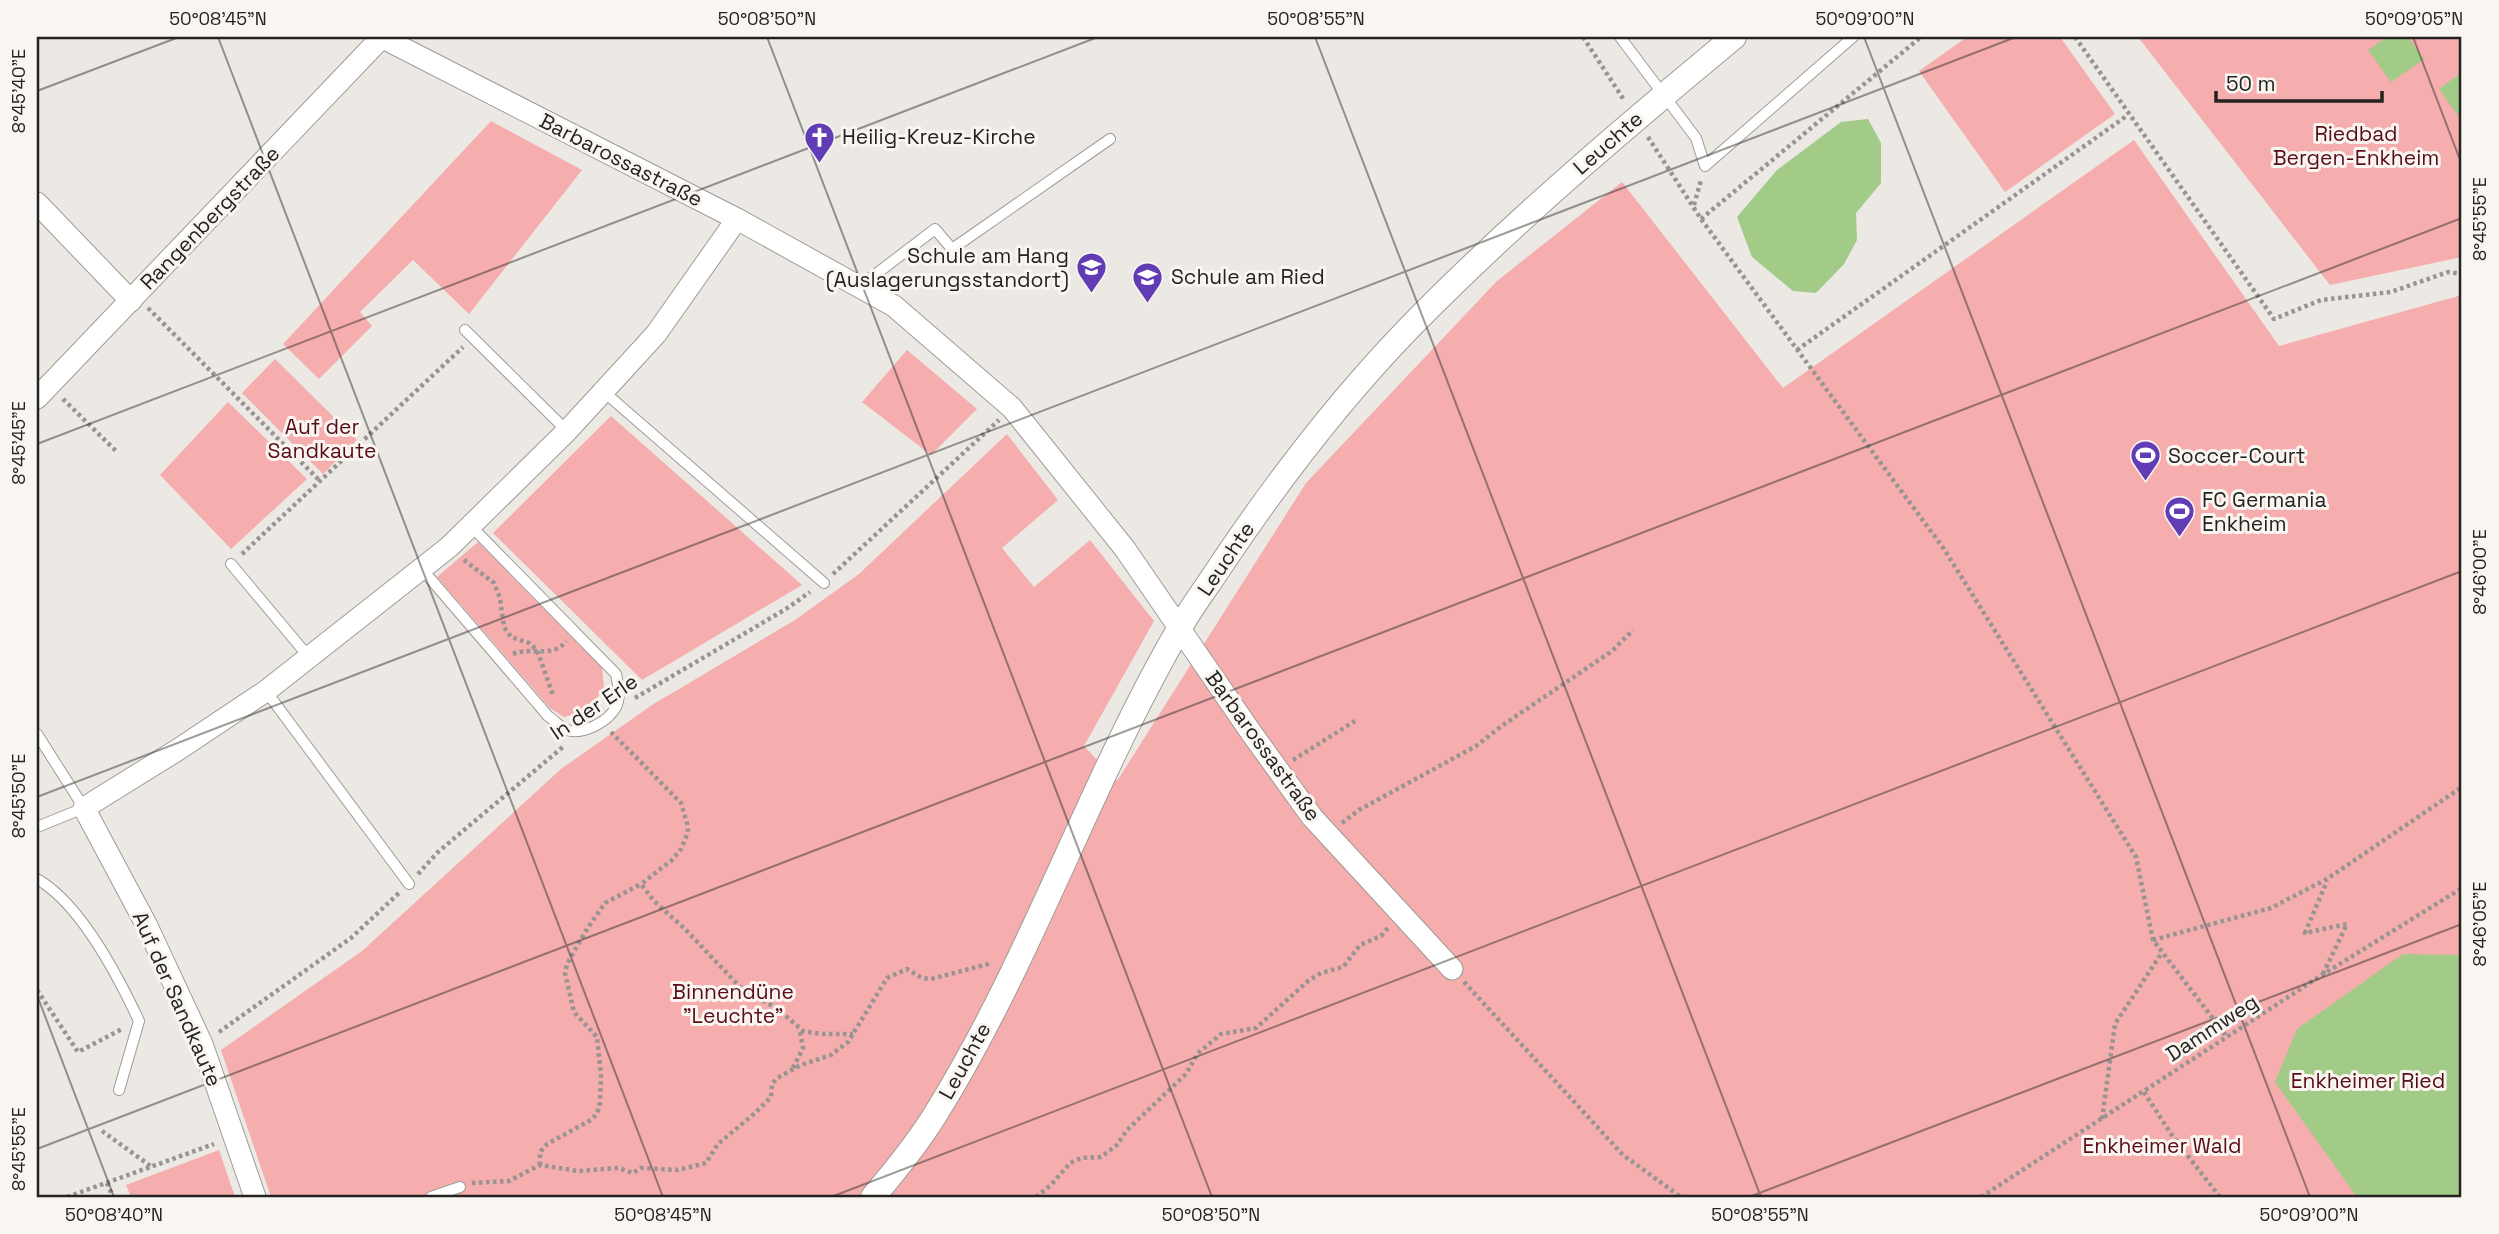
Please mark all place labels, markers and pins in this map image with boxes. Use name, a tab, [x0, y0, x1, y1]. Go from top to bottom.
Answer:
church icon: Heilig-Kreuz-Kirche	[802, 120, 836, 164]
place label: Heilig-Kreuz-Kirche	[842, 123, 1036, 150]
place label: Schule am Hang (Auslagerungsstandort)	[826, 242, 1069, 293]
school or university icon: Schule am Hang (Auslagerungsstandort)	[1075, 251, 1109, 295]
school or university icon: Schule am Ried	[1131, 260, 1165, 304]
place label: Schule am Ried	[1171, 263, 1325, 290]
sports icon: Soccer-Court	[2128, 439, 2162, 483]
place label: Soccer-Court	[2168, 442, 2305, 469]
place label: FC Germania Enkheim	[2202, 486, 2327, 537]
sports icon: FC Germania Enkheim	[2162, 495, 2196, 539]

